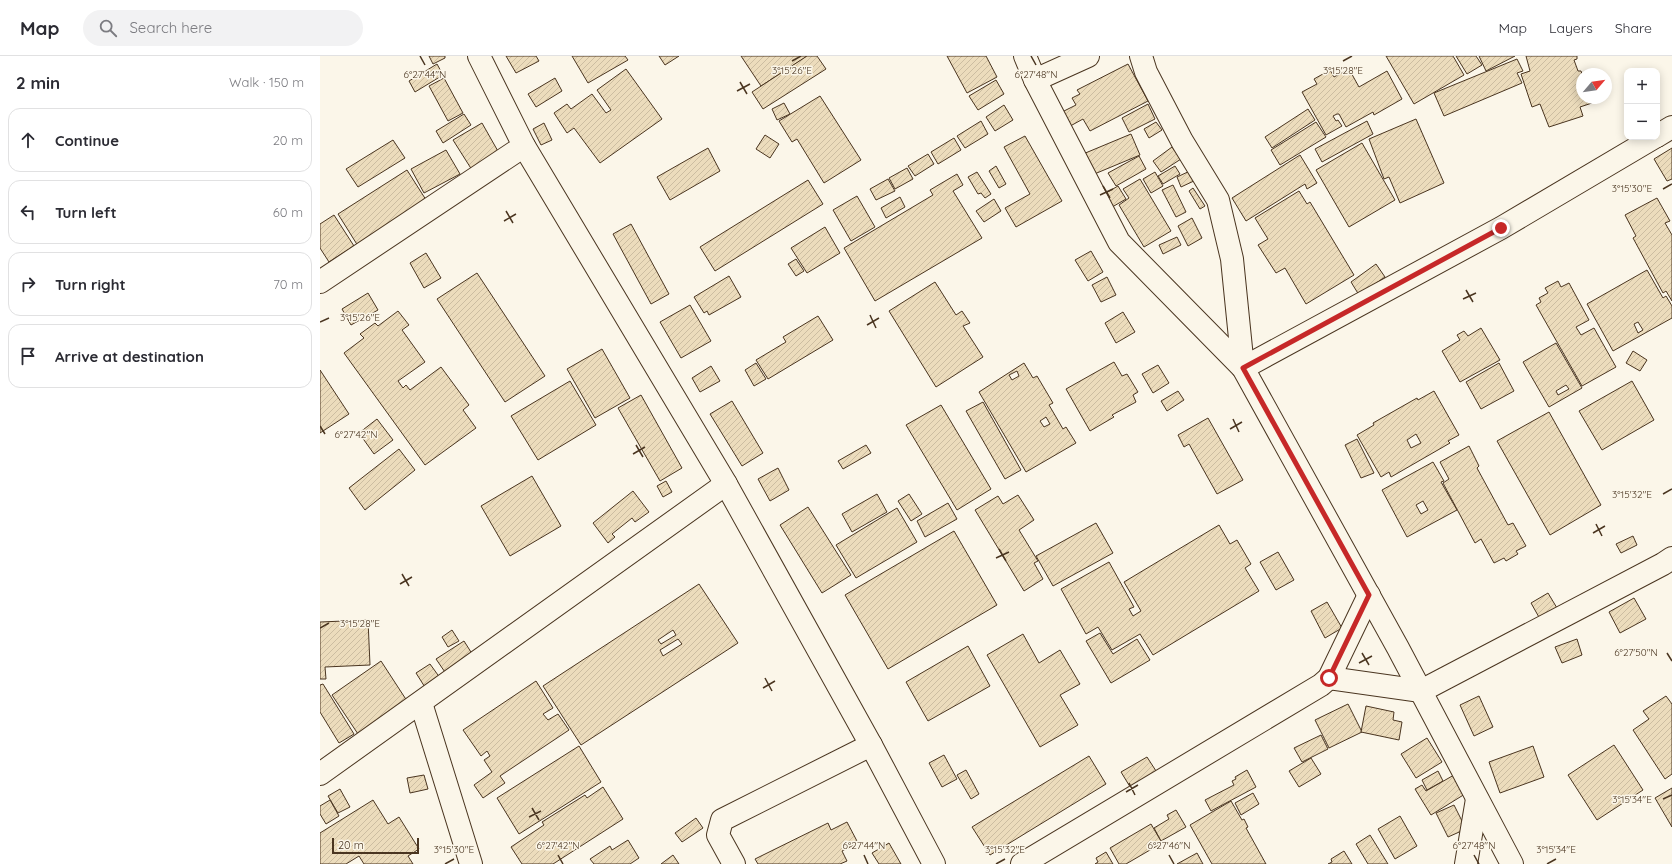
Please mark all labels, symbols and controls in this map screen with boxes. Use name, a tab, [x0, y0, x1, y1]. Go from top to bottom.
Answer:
search box	[83, 10, 363, 46]
text: Map	[20, 16, 59, 40]
icon: search	[97, 17, 119, 39]
text: Search here	[129, 18, 212, 37]
text: Map	[1498, 19, 1527, 37]
text: Layers	[1549, 19, 1593, 37]
text: Share	[1615, 19, 1652, 37]
text: 3°15'26"E	[772, 64, 812, 77]
text: 3°15'28"E	[1323, 64, 1363, 77]
text: 6°27'44"N	[404, 68, 446, 81]
text: 6°27'48"N	[1015, 68, 1057, 81]
north arrow	[1576, 68, 1612, 104]
map controls	[1624, 68, 1660, 140]
button: +	[1624, 68, 1660, 104]
text: 2 min	[16, 72, 60, 93]
text: Walk · 150 m	[229, 74, 304, 90]
button: −	[1624, 104, 1660, 140]
icon: ahead	[17, 129, 39, 151]
text: Continue	[55, 131, 119, 150]
text: 20 m	[273, 132, 303, 148]
text: 3°15'30"E	[1612, 182, 1652, 195]
icon: left	[17, 201, 39, 223]
text: Turn left	[55, 203, 117, 222]
text: 60 m	[273, 204, 303, 220]
route end	[1492, 219, 1510, 237]
icon: right	[17, 273, 39, 295]
text: Turn right	[55, 275, 126, 294]
text: 70 m	[273, 276, 303, 292]
text: 3°15'26"E	[340, 311, 380, 324]
icon: arrive	[17, 345, 39, 367]
text: Arrive at destination	[55, 347, 204, 366]
text: 6°27'42"N	[334, 428, 378, 441]
text: 3°15'32"E	[1612, 488, 1652, 501]
text: 3°15'28"E	[340, 617, 380, 630]
text: 6°27'50"N	[1614, 646, 1658, 659]
route start	[1320, 669, 1338, 687]
text: 3°15'34"E	[1612, 793, 1652, 806]
scale bar	[332, 836, 419, 855]
text: 20 m	[338, 838, 364, 852]
text: 6°27'42"N	[536, 839, 580, 852]
text: 6°27'44"N	[843, 839, 885, 852]
text: 6°27'46"N	[1148, 839, 1190, 852]
text: 6°27'48"N	[1453, 839, 1495, 852]
text: 3°15'30"E	[434, 843, 474, 856]
text: 3°15'32"E	[985, 843, 1025, 856]
text: 3°15'34"E	[1536, 843, 1576, 856]

